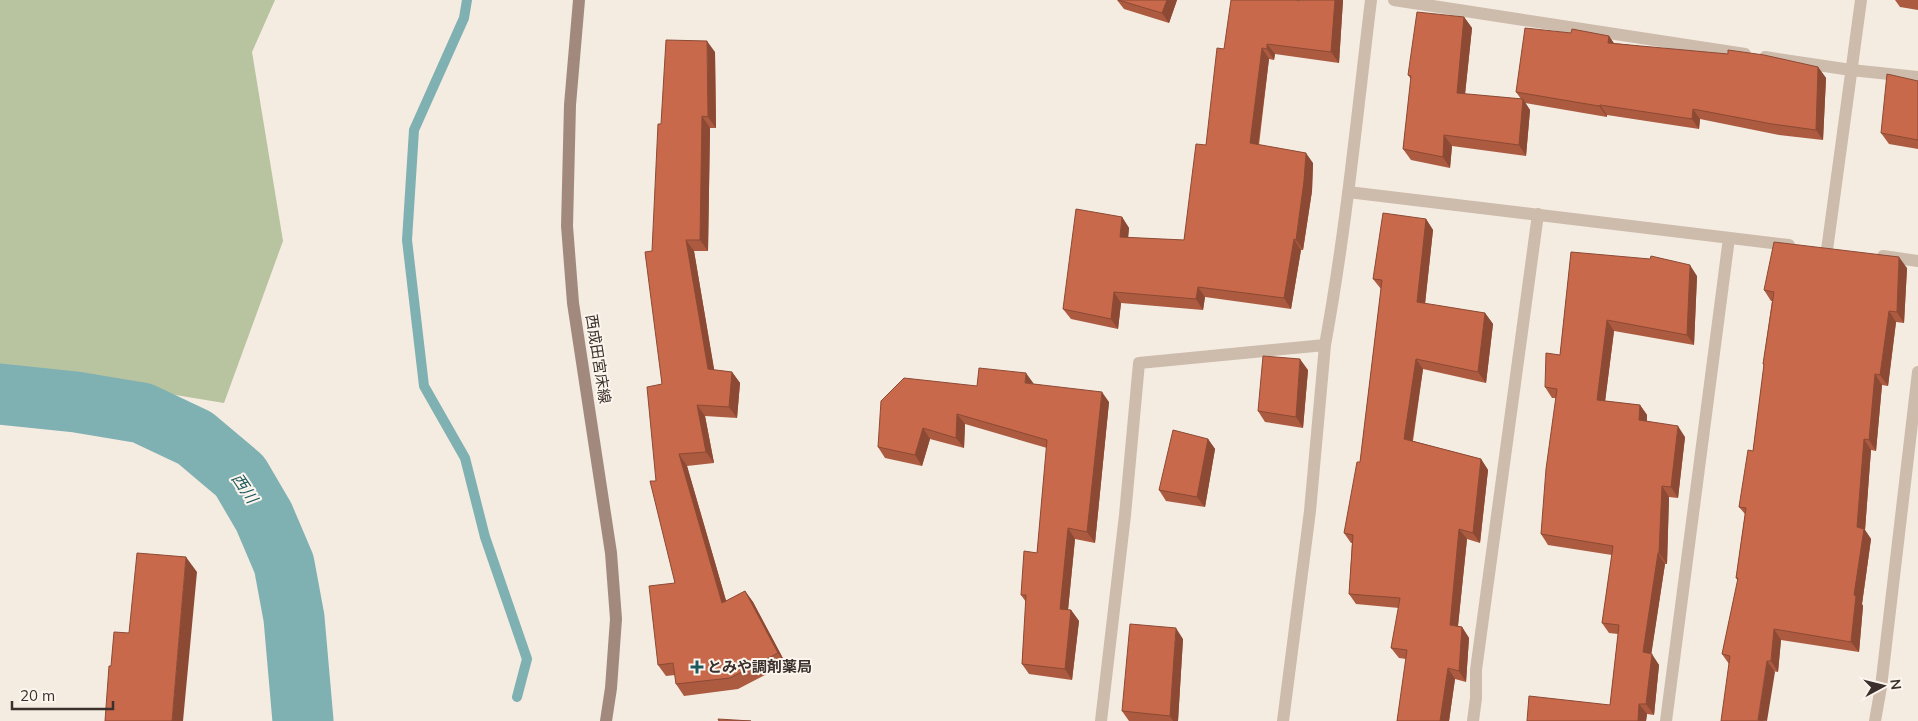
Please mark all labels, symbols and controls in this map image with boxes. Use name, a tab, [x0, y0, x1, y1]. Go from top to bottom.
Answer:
street label: 西成田宮床線	[582, 313, 615, 405]
water label: 西川	[228, 469, 263, 509]
place label: とみや調剤薬局	[707, 657, 812, 676]
marker: とみや調剤薬局	[691, 661, 703, 673]
north arrow	[1858, 661, 1908, 711]
scale bar	[12, 678, 114, 710]
text: N	[1886, 678, 1905, 691]
text: 20 m	[20, 686, 55, 705]

